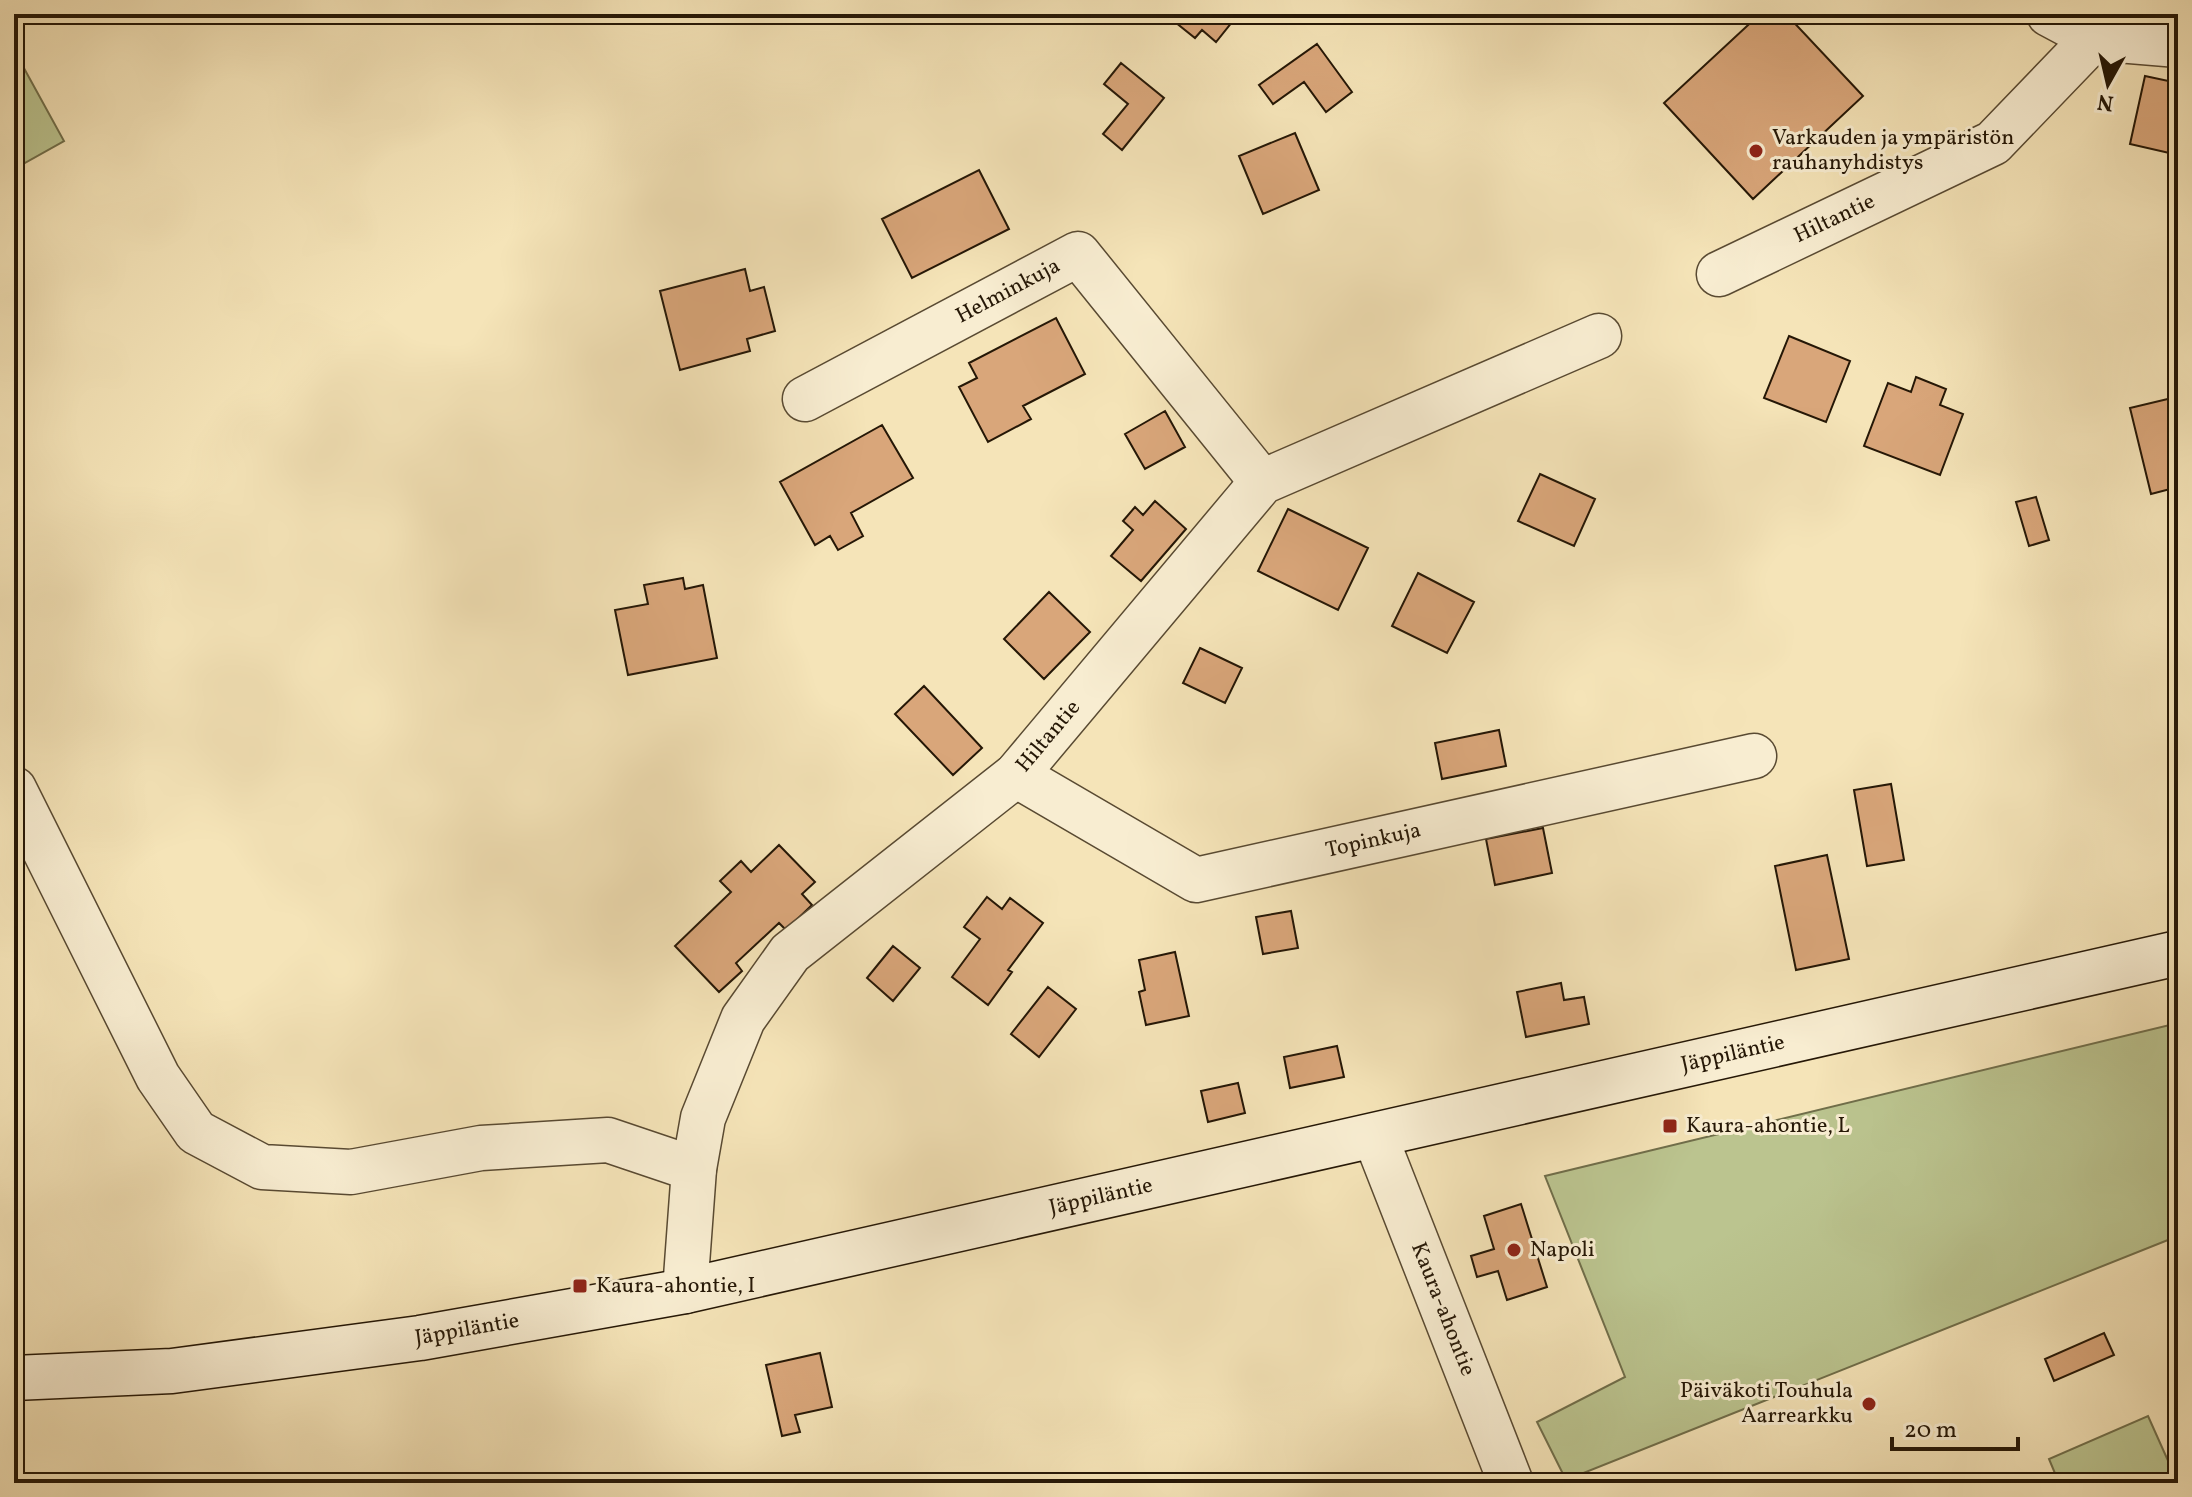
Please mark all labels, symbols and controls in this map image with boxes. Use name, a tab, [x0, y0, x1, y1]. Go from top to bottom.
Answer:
north arrow	[2068, 44, 2148, 124]
text: N	[2095, 85, 2116, 118]
place label: Varkauden ja ympäristön rauhanyhdistys	[1772, 123, 2014, 179]
marker: Varkauden ja ympäristön rauhanyhdistys	[1747, 142, 1765, 160]
street label: Hiltantie	[1789, 186, 1880, 251]
street label: Helminkuja	[950, 251, 1066, 332]
street label: Hiltantie	[1009, 693, 1088, 779]
street label: Topinkuja	[1323, 815, 1424, 866]
street label: Jäppiläntie	[1678, 1027, 1788, 1081]
place label: Kaura-ahontie, L	[1686, 1111, 1850, 1142]
marker: Kaura-ahontie, L	[1661, 1117, 1679, 1135]
street label: Jäppiläntie	[1046, 1170, 1156, 1224]
place label: Napoli	[1530, 1235, 1595, 1266]
street label: Kaura-ahontie	[1403, 1238, 1483, 1381]
marker: Napoli	[1505, 1241, 1523, 1259]
place label: Kaura-ahontie, I	[596, 1271, 755, 1302]
marker: Kaura-ahontie, I	[571, 1277, 589, 1295]
street label: Jäppiläntie	[413, 1305, 522, 1354]
place label: Päiväkoti Touhula Aarrearkku	[1680, 1376, 1853, 1432]
marker: Päiväkoti Touhula Aarrearkku	[1860, 1395, 1878, 1413]
scale bar	[1892, 1401, 2018, 1451]
text: 20 m	[1904, 1414, 1957, 1448]

